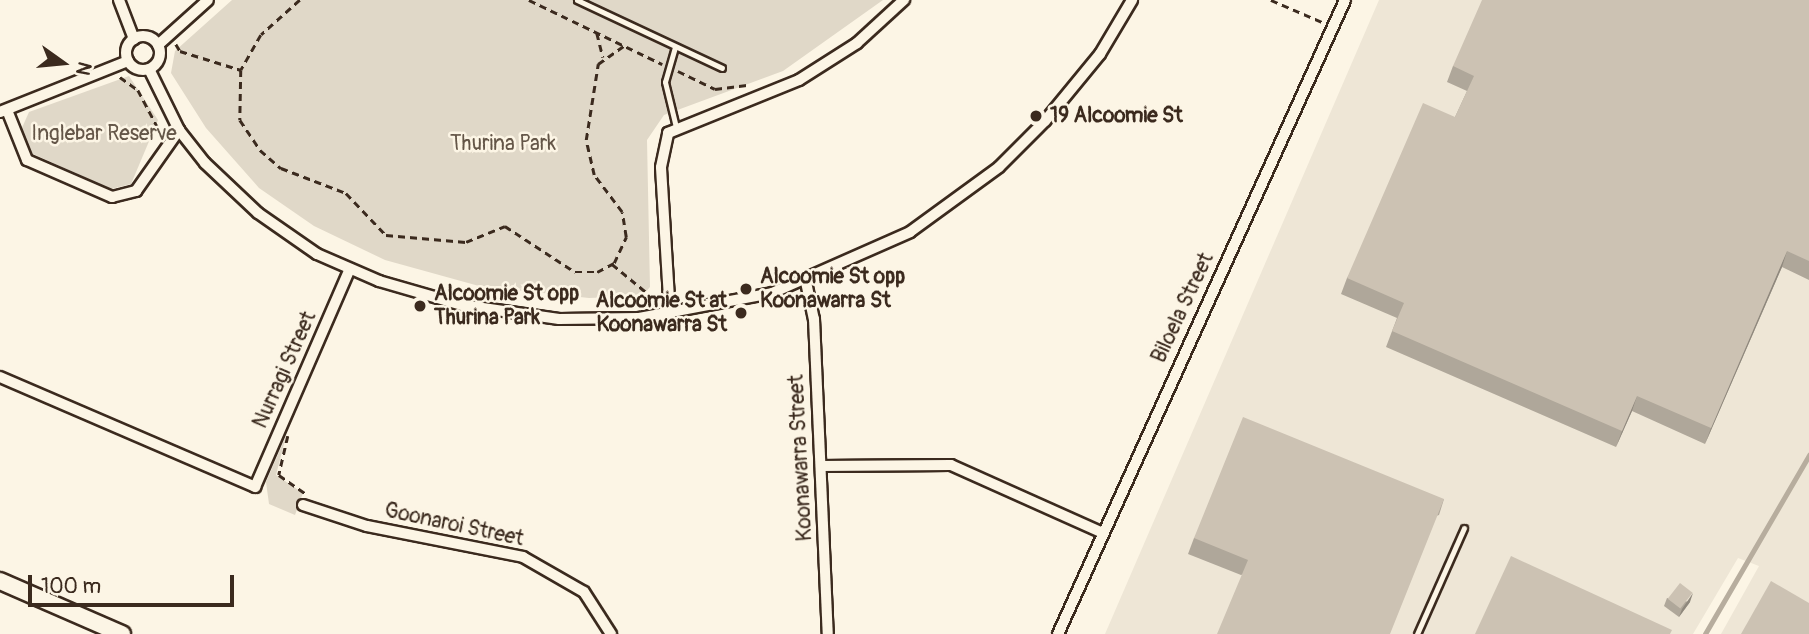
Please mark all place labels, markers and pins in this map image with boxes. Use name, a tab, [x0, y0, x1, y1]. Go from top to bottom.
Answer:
place label: 19 Alcoomie St	[1050, 103, 1183, 129]
marker: 19 Alcoomie St	[1028, 108, 1044, 124]
place label: Alcoomie St opp Koonawarra St	[760, 264, 905, 314]
place label: Alcoomie St opp Thurina Park	[434, 281, 579, 331]
marker: Alcoomie St opp Koonawarra St	[738, 281, 754, 297]
place label: Alcoomie St at Koonawarra St	[596, 288, 727, 338]
marker: Alcoomie St opp Thurina Park	[412, 298, 428, 314]
marker: Alcoomie St at Koonawarra St	[733, 305, 749, 321]

